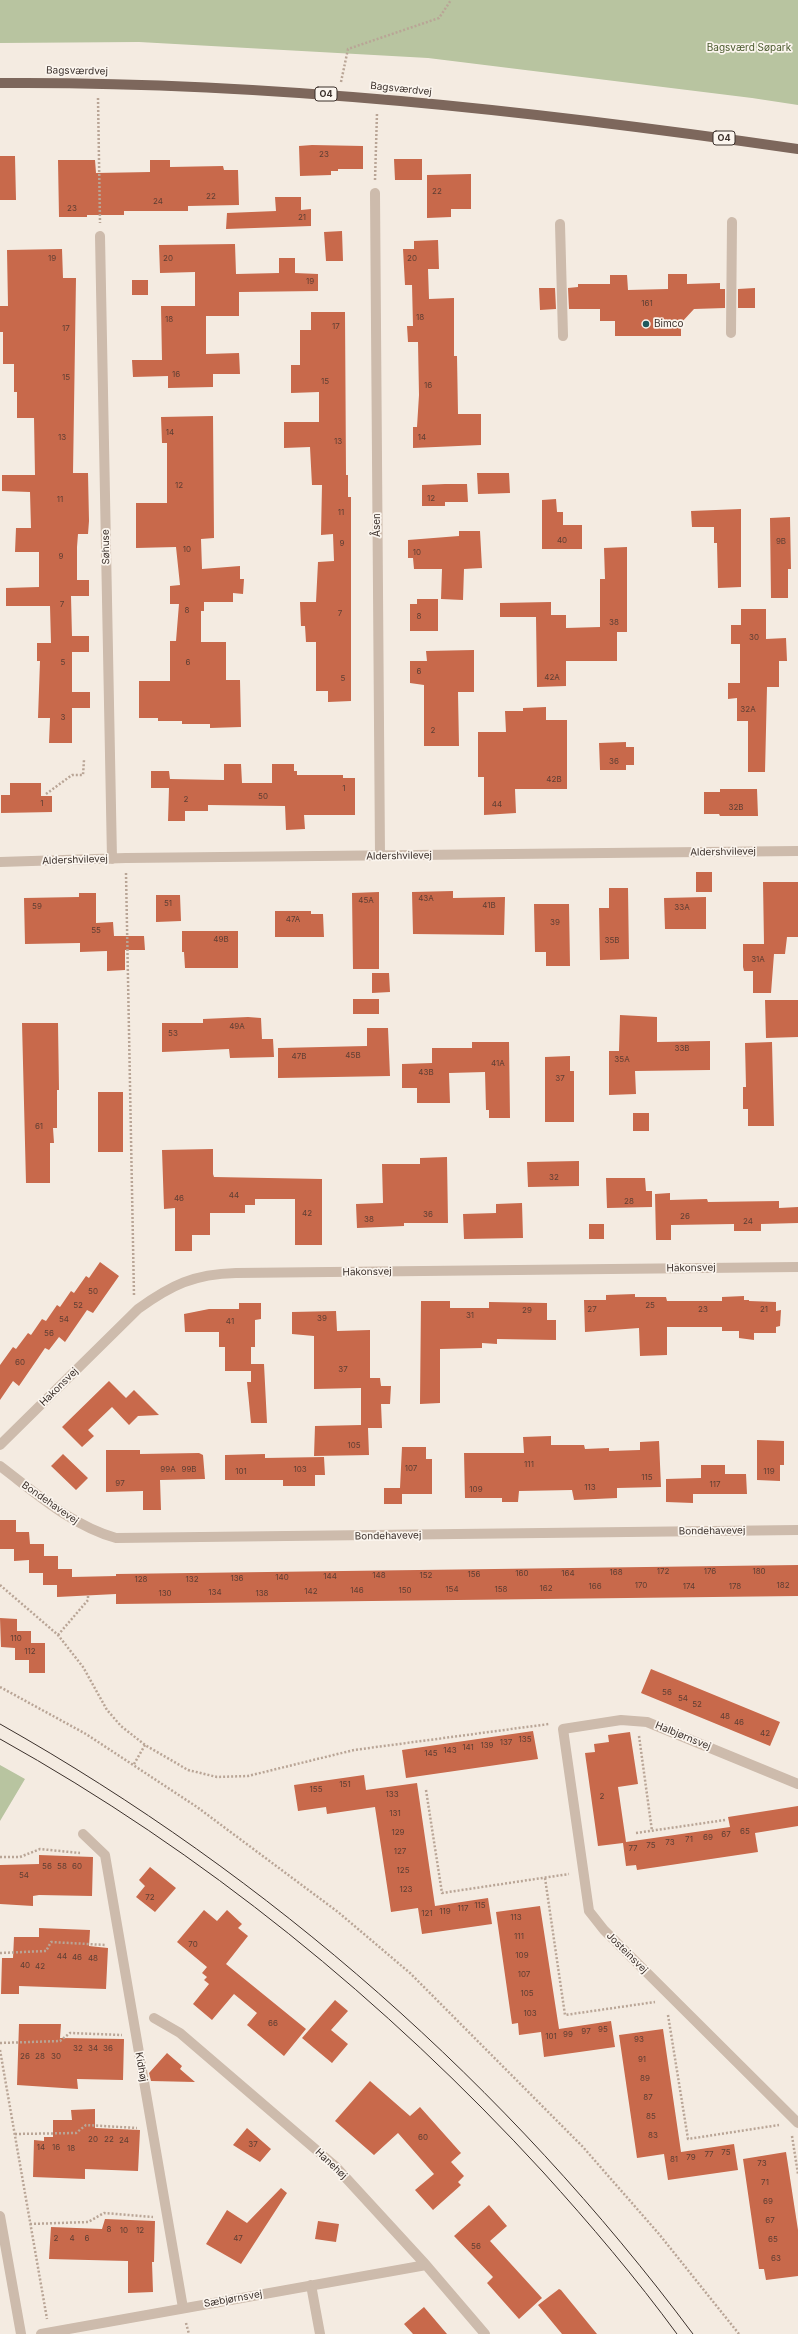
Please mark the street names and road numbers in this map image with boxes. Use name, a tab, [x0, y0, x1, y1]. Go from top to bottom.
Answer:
street label: Bagsværdvej	[46, 64, 108, 78]
street label: Bagsværdvej	[370, 80, 432, 98]
road number: O4	[315, 87, 337, 101]
road number: O4	[713, 131, 735, 145]
street label: Åsen	[371, 513, 383, 537]
street label: Søhuse	[100, 529, 112, 565]
street label: Aldershvilevej	[690, 845, 756, 859]
street label: Aldershvilevej	[366, 849, 432, 863]
street label: Aldershvilevej	[42, 853, 108, 867]
street label: Hakonsvej	[666, 1262, 716, 1274]
street label: Hakonsvej	[342, 1266, 392, 1278]
street label: Hakonsvej	[37, 1365, 81, 1409]
street label: Bondehavevej	[19, 1479, 81, 1527]
street label: Bondehavevej	[679, 1524, 745, 1538]
street label: Bondehavevej	[355, 1529, 421, 1543]
street label: Halbjørnsvej	[653, 1719, 713, 1753]
street label: Josteinsvej	[604, 1930, 650, 1976]
street label: Kidhøj	[133, 2051, 149, 2083]
street label: Hanehøj	[313, 2146, 349, 2182]
street label: Sæbjørnsvej	[203, 2288, 263, 2310]

